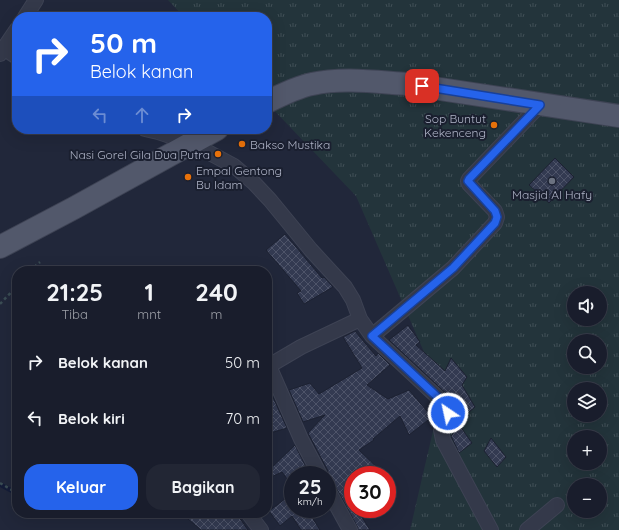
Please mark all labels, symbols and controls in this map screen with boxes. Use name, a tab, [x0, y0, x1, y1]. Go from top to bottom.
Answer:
text: 50 m	[90, 25, 157, 60]
icon: right	[24, 28, 76, 80]
text: Belok kanan	[90, 60, 193, 83]
pin	[405, 69, 439, 103]
icon: arrive	[411, 75, 433, 97]
icon: left	[89, 104, 111, 126]
icon: ahead	[131, 104, 153, 126]
icon: right	[173, 104, 195, 126]
place label: Sop Buntut Kekenceng	[424, 111, 486, 140]
marker: Sop Buntut Kekenceng	[489, 120, 499, 130]
place label: Bakso Mustika	[250, 137, 330, 152]
marker: Bakso Mustika	[237, 139, 247, 149]
place label: Nasi Gorel Gila Dua Putra	[70, 147, 210, 162]
marker: Nasi Gorel Gila Dua Putra	[213, 149, 223, 159]
place label: Empal Gentong Bu Idam	[196, 163, 282, 192]
marker: Empal Gentong Bu Idam	[183, 172, 193, 182]
marker: Masjid Al Hafy	[547, 176, 557, 186]
place label: Masjid Al Hafy	[512, 187, 592, 202]
text: 21:25	[46, 277, 103, 307]
text: 1	[145, 277, 154, 307]
text: 240	[195, 277, 238, 307]
map controls	[567, 286, 607, 518]
button: sound	[567, 286, 607, 326]
text: Tiba	[61, 306, 88, 322]
text: mnt	[137, 306, 161, 322]
text: m	[211, 306, 222, 322]
button: search	[567, 334, 607, 374]
icon: right	[24, 351, 46, 373]
text: Belok kanan	[58, 353, 148, 372]
text: 50 m	[225, 353, 260, 372]
button: layers	[567, 382, 607, 422]
position arrow	[427, 392, 469, 434]
icon: left	[24, 407, 46, 429]
text: Belok kiri	[58, 409, 125, 428]
text: 70 m	[226, 409, 260, 428]
button: +	[567, 430, 607, 470]
button: Keluar	[24, 464, 138, 510]
button: Bagikan	[146, 464, 260, 510]
speed limit sign: 30	[344, 466, 396, 518]
text: 25	[299, 474, 321, 499]
button: −	[567, 478, 607, 518]
text: km/h	[297, 495, 323, 508]

